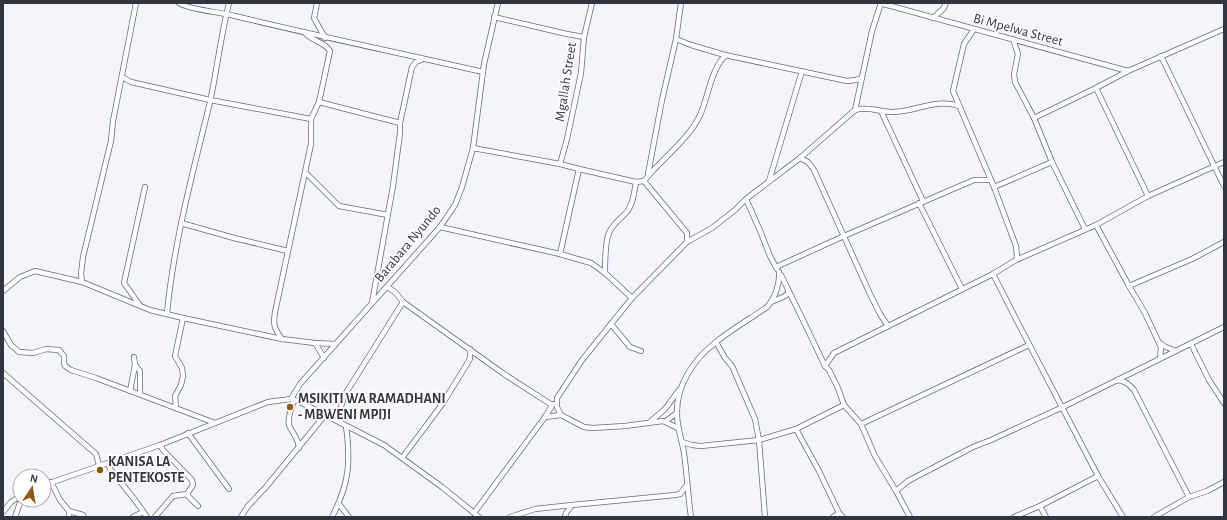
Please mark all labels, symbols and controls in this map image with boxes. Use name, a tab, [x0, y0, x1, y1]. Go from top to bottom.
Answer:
street label: Bi Mpelwa Street	[972, 11, 1065, 49]
street label: Mgallah Street	[553, 41, 579, 123]
street label: Barabara Nyundo	[372, 203, 444, 285]
place label: MSIKITI WA RAMADHANI - MBWENI MPIJI	[298, 392, 446, 422]
marker: MSIKITI WA RAMADHANI - MBWENI MPIJI	[285, 402, 295, 412]
place label: KANISA LA PENTEKOSTE	[108, 455, 184, 485]
marker: KANISA LA PENTEKOSTE	[95, 465, 105, 475]
north arrow	[12, 468, 52, 508]
text: N	[29, 473, 39, 485]

